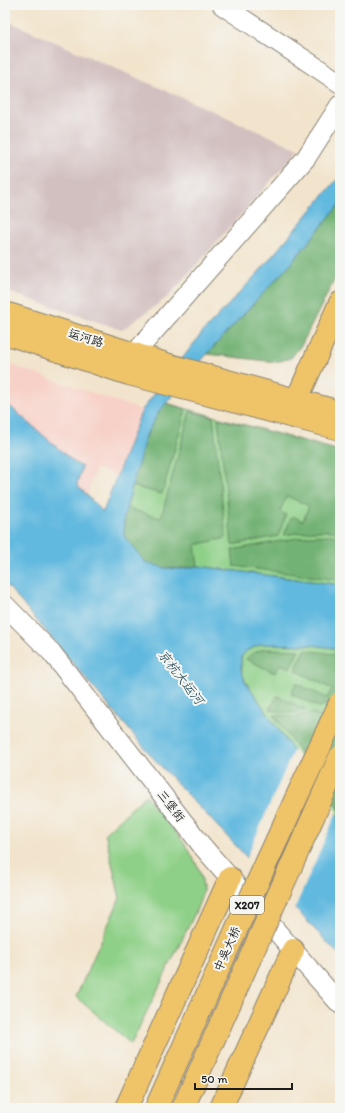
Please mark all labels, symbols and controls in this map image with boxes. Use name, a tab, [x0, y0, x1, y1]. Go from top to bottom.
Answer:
street label: 运河路	[67, 326, 105, 350]
water label: 京杭大运河	[155, 647, 208, 709]
street label: 三堡街	[154, 788, 188, 824]
road number: X207	[230, 896, 264, 914]
street label: 中吴大桥	[211, 923, 244, 974]
scale bar	[195, 1065, 292, 1091]
text: 50 m	[201, 1072, 227, 1086]

